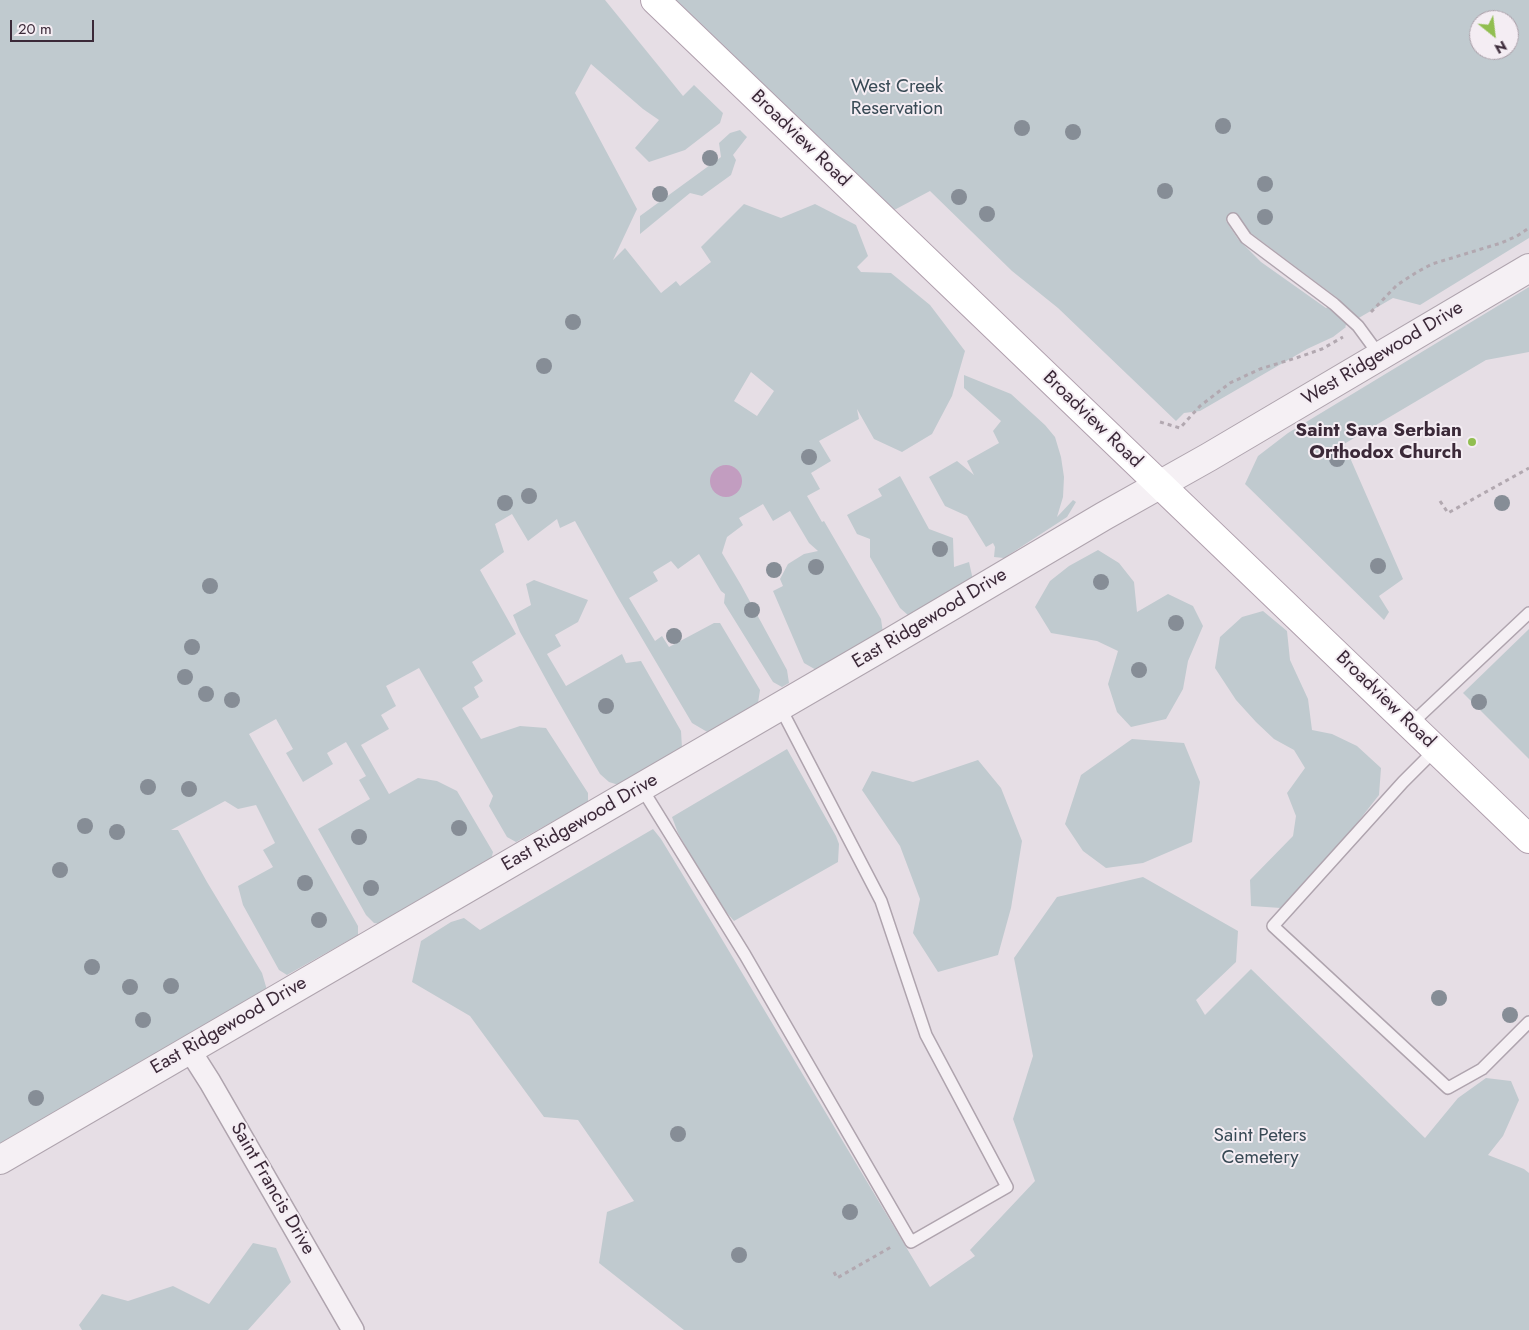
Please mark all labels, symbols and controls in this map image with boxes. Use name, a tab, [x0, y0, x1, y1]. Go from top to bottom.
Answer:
scale bar	[12, 10, 96, 42]
north arrow	[1469, 10, 1519, 60]
text: 20 m	[18, 18, 52, 40]
text: N	[1491, 36, 1511, 59]
park label: West Creek Reservation	[851, 76, 943, 120]
street label: Broadview Road	[745, 86, 855, 192]
street label: West Ridgewood Drive	[1298, 297, 1468, 411]
street label: Broadview Road	[1037, 367, 1147, 473]
place label: Saint Sava Serbian Orthodox Church	[1295, 420, 1462, 464]
marker: Saint Sava Serbian Orthodox Church	[1466, 436, 1478, 448]
street label: East Ridgewood Drive	[849, 564, 1011, 674]
street label: Broadview Road	[1330, 647, 1440, 753]
street label: East Ridgewood Drive	[498, 769, 662, 877]
street label: East Ridgewood Drive	[147, 972, 311, 1080]
street label: Saint Francis Drive	[225, 1119, 319, 1259]
park label: Saint Peters Cemetery	[1214, 1125, 1306, 1169]

